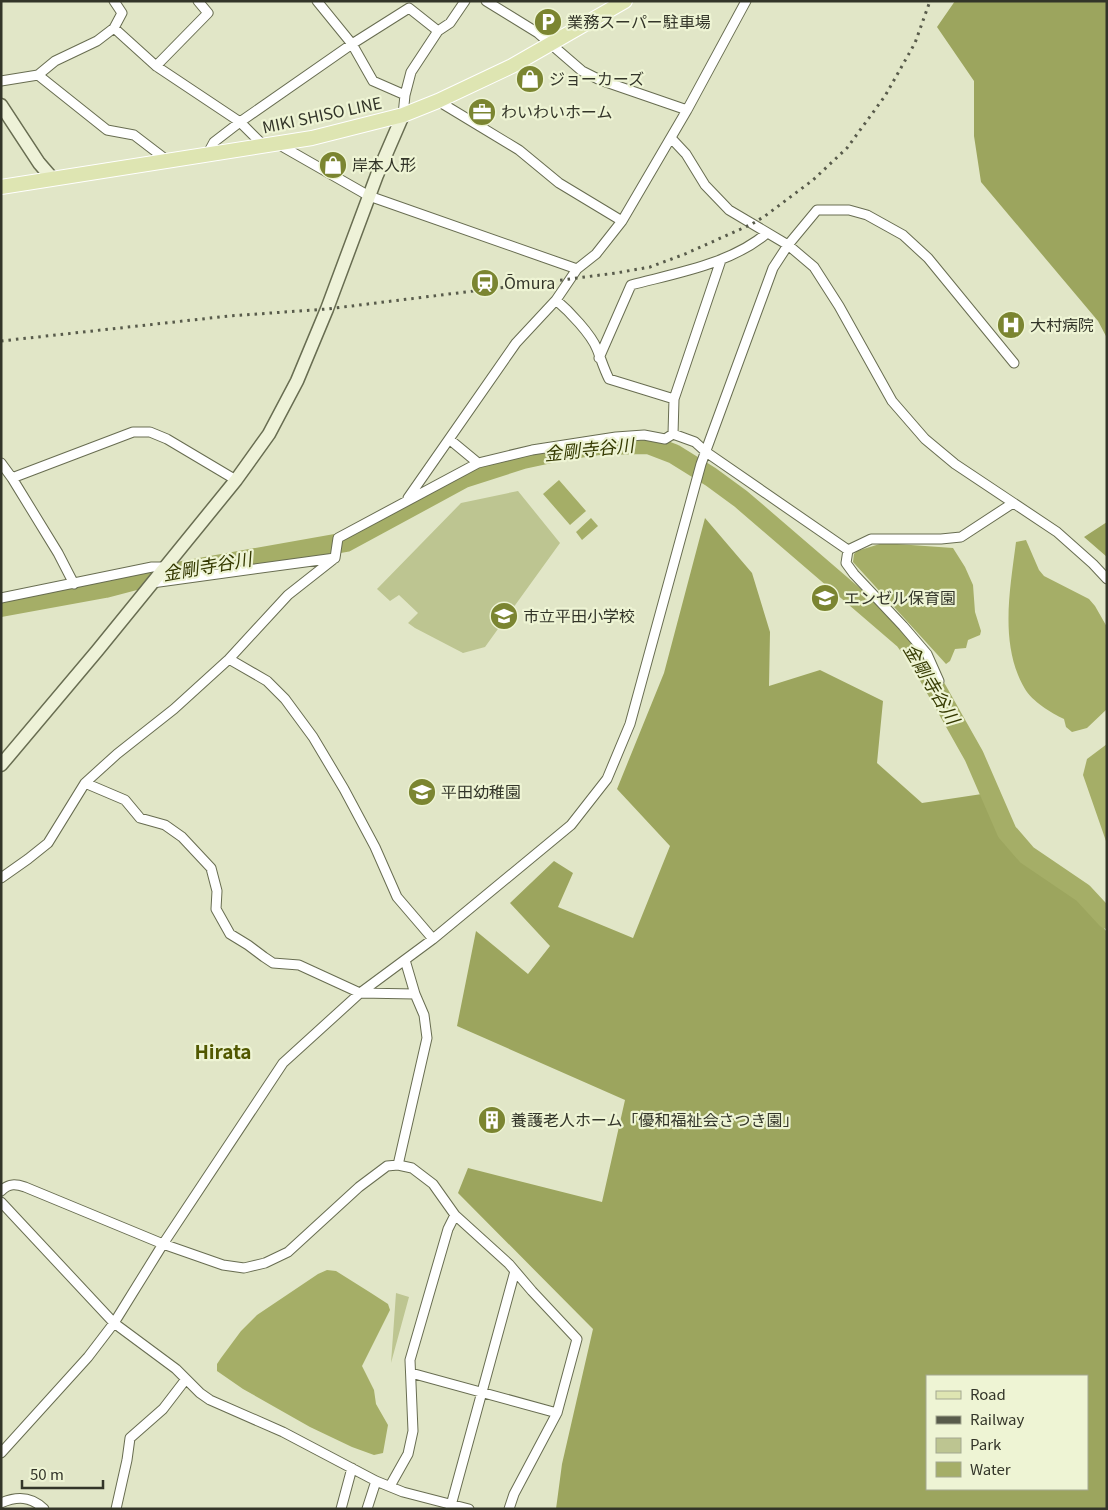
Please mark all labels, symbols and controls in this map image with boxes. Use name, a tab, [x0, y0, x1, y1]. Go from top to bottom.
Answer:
parking icon: 業務スーパー駐車場	[533, 7, 563, 37]
place label: 業務スーパー駐車場	[567, 9, 711, 33]
shop icon: ジョーカーズ	[515, 64, 545, 94]
place label: ジョーカーズ	[549, 66, 644, 90]
street label: MIKI SHISO LINE	[260, 90, 384, 138]
office icon: わいわいホーム	[467, 97, 497, 127]
place label: わいわいホーム	[501, 99, 613, 123]
shop icon: 岸本人形	[318, 150, 348, 180]
place label: 岸本人形	[352, 152, 416, 176]
station icon: Ōmura	[470, 268, 500, 298]
place label: Ōmura	[504, 270, 555, 294]
hospital icon: 大村病院	[996, 310, 1026, 340]
place label: 大村病院	[1030, 312, 1094, 336]
water label: 金剛寺谷川	[543, 430, 637, 466]
water label: 金剛寺谷川	[160, 544, 255, 586]
school or university icon: エンゼル保育園	[810, 583, 840, 613]
place label: エンゼル保育園	[844, 585, 956, 609]
school or university icon: 市立平田小学校	[489, 601, 519, 631]
place label: 市立平田小学校	[523, 603, 635, 627]
water label: 金剛寺谷川	[898, 638, 968, 730]
school or university icon: 平田幼稚園	[407, 777, 437, 807]
place label: 平田幼稚園	[441, 779, 521, 803]
district label: Hirata	[194, 1037, 252, 1064]
building icon: 養護老人ホーム「優和福祉会さつき園」	[477, 1105, 507, 1135]
place label: 養護老人ホーム「優和福祉会さつき園」	[511, 1107, 799, 1131]
legend	[926, 1375, 1088, 1490]
text: Road	[970, 1383, 1006, 1404]
text: Railway	[970, 1408, 1025, 1429]
text: Park	[970, 1433, 1002, 1454]
scale bar	[22, 1458, 104, 1490]
text: Water	[970, 1458, 1011, 1479]
text: 50 m	[30, 1463, 64, 1484]

